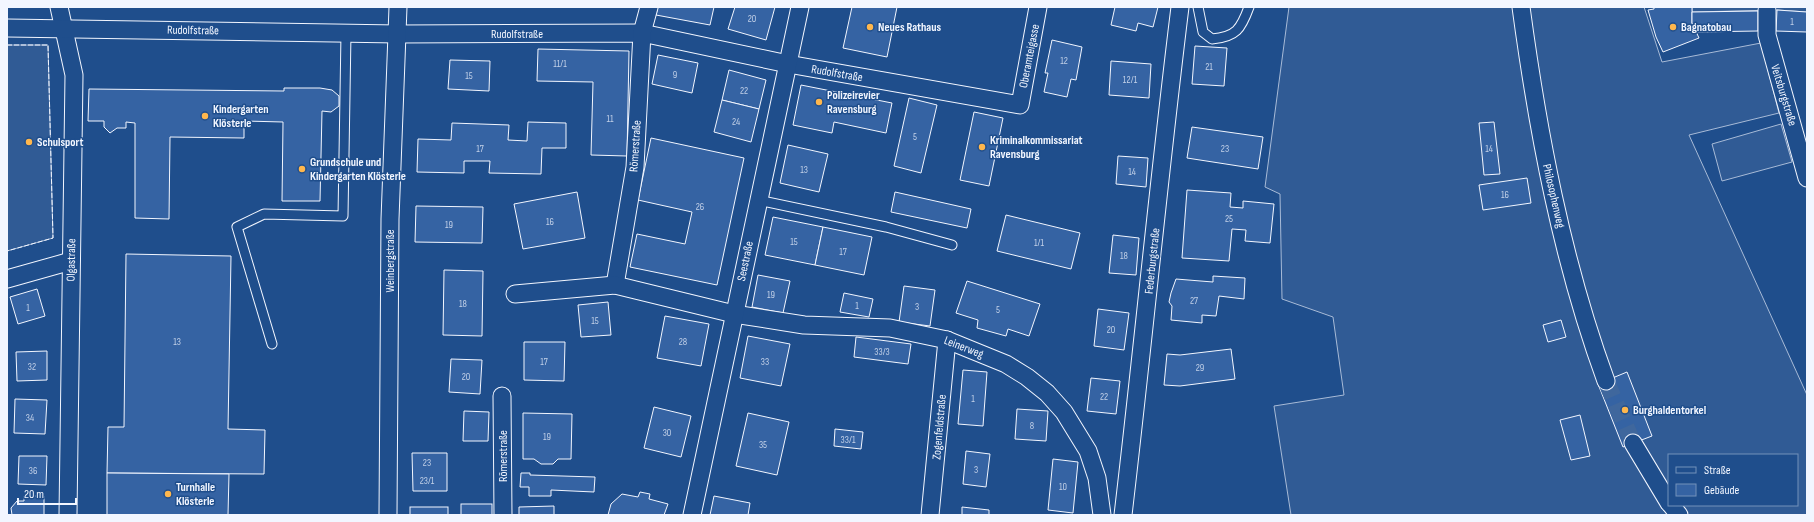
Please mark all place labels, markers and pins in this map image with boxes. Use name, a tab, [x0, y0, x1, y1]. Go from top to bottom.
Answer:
place label: Neues Rathaus	[878, 20, 942, 35]
place label: Bagnatobau	[1681, 20, 1731, 35]
marker: Neues Rathaus	[865, 22, 875, 32]
marker: Bagnatobau	[1668, 22, 1678, 32]
place label: Polizeirevier Ravensburg	[827, 88, 880, 117]
marker: Polizeirevier Ravensburg	[814, 97, 824, 107]
place label: Kindergarten Klösterle	[213, 102, 269, 131]
marker: Kindergarten Klösterle	[200, 111, 210, 121]
place label: Kriminalkommissariat Ravensburg	[990, 133, 1083, 162]
place label: Schulsport	[37, 135, 83, 150]
marker: Schulsport	[24, 137, 34, 147]
marker: Kriminalkommissariat Ravensburg	[977, 142, 987, 152]
place label: Grundschule und Kindergarten Klösterle	[310, 155, 406, 184]
marker: Grundschule und Kindergarten Klösterle	[297, 164, 307, 174]
place label: Burghaldentorkel	[1633, 403, 1706, 418]
marker: Burghaldentorkel	[1620, 405, 1630, 415]
place label: Turnhalle Klösterle	[176, 480, 215, 509]
marker: Turnhalle Klösterle	[163, 489, 173, 499]

